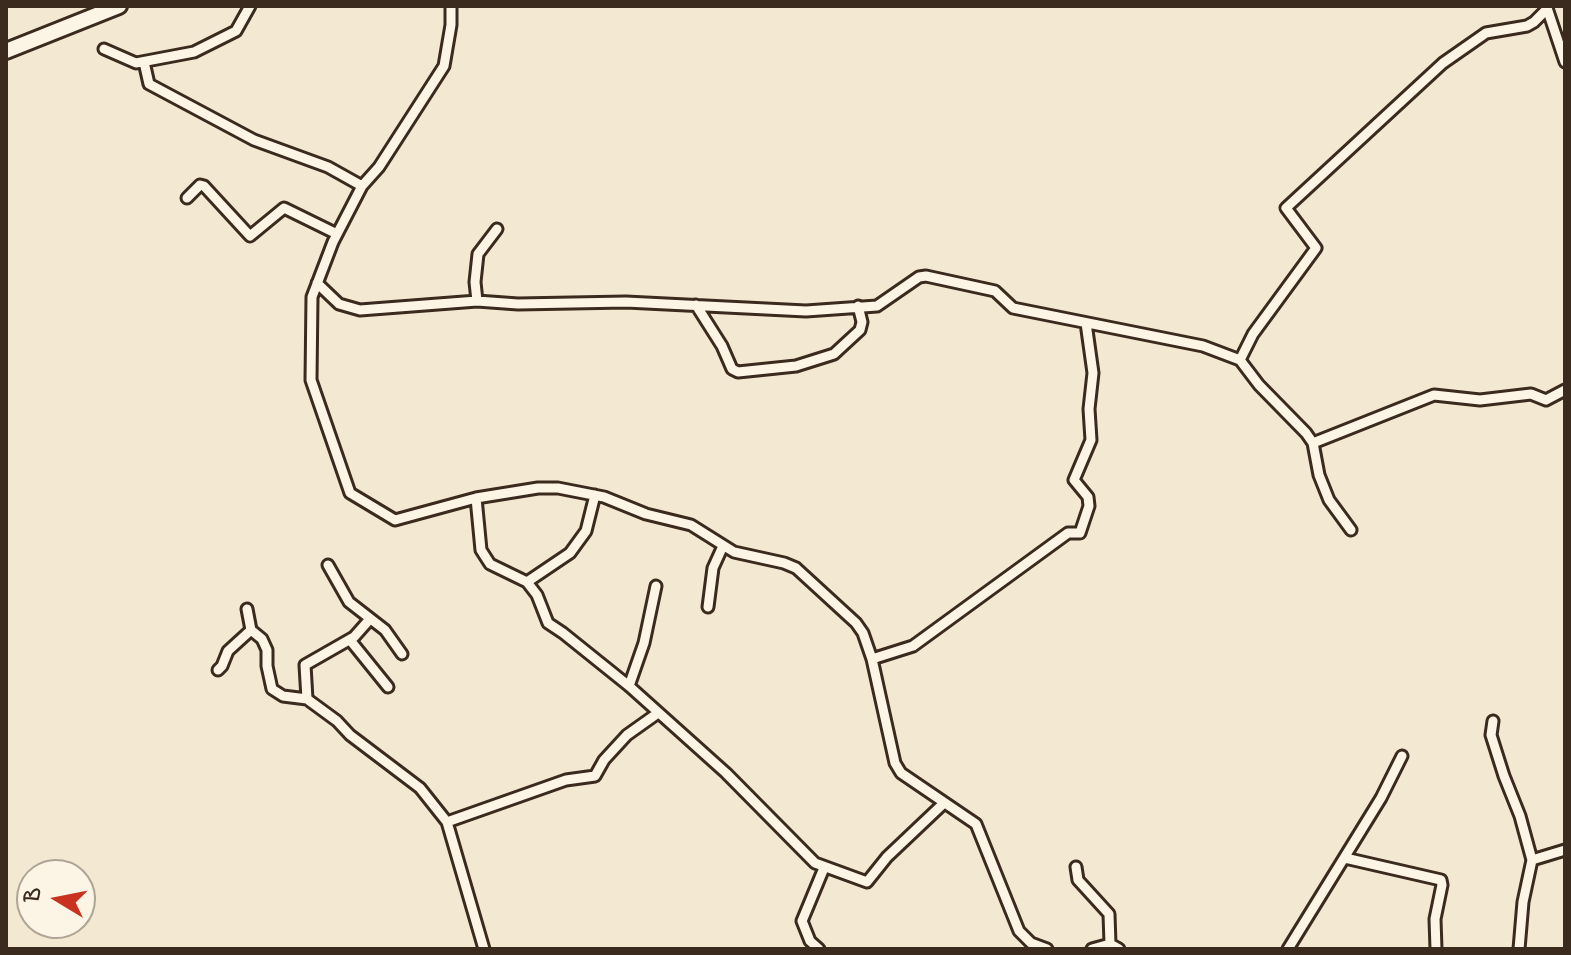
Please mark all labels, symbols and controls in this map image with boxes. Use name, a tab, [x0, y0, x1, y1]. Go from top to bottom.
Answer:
north arrow	[16, 859, 96, 939]
text: B	[17, 885, 51, 905]

